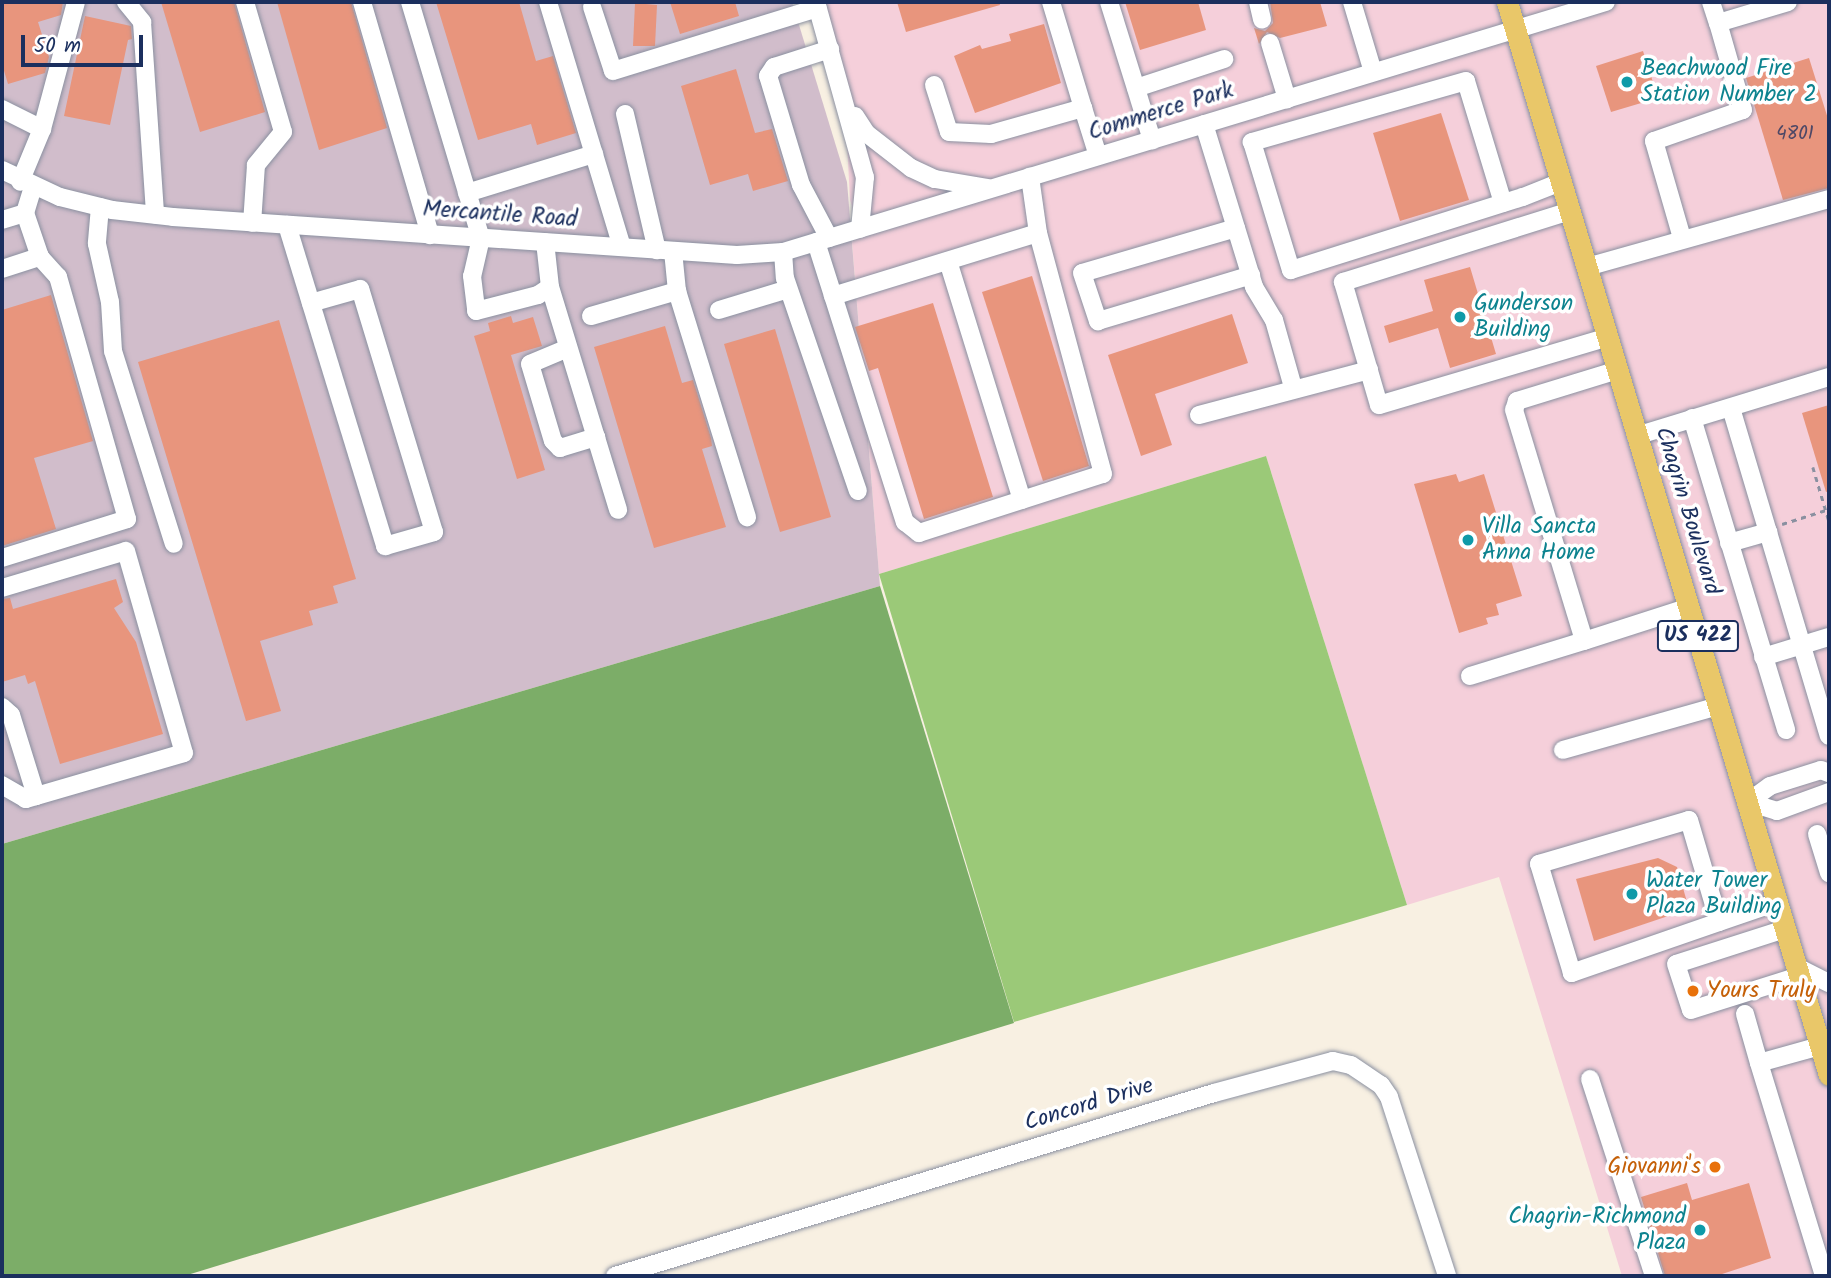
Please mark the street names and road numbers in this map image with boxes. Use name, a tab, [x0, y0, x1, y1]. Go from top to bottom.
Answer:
street label: Commerce Park	[1085, 77, 1237, 147]
street label: Mercantile Road	[422, 196, 578, 234]
street label: Chagrin Boulevard	[1648, 424, 1726, 598]
road number: US 422	[1656, 618, 1740, 654]
street label: Concord Drive	[1021, 1072, 1157, 1138]

